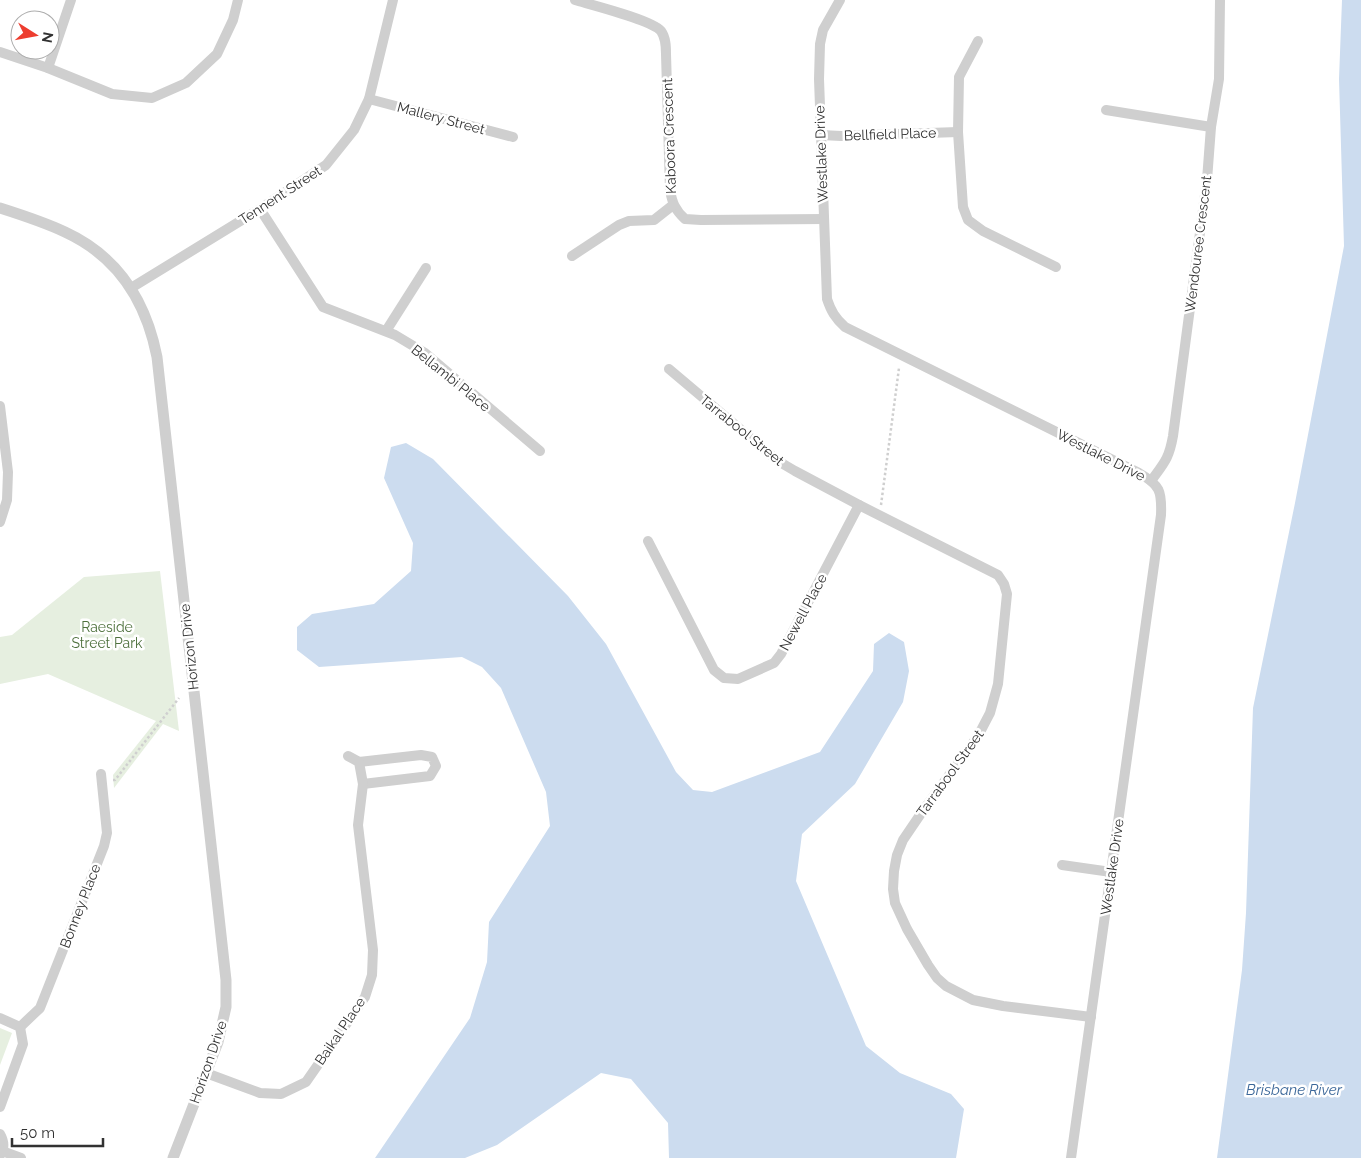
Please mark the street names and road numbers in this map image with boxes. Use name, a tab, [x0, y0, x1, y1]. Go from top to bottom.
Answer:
street label: Kaboora Crescent	[659, 77, 679, 194]
street label: Mallery Street	[395, 99, 487, 137]
street label: Westlake Drive	[811, 105, 831, 203]
street label: Bellfield Place	[843, 124, 937, 144]
street label: Tennent Street	[236, 162, 324, 228]
street label: Wendouree Crescent	[1182, 174, 1214, 313]
street label: Bellambi Place	[408, 341, 494, 415]
street label: Tarrabool Street	[697, 391, 787, 469]
street label: Westlake Drive	[1054, 426, 1148, 484]
street label: Newell Place	[776, 571, 830, 653]
street label: Horizon Drive	[177, 603, 201, 691]
street label: Tarrabool Street	[913, 726, 987, 819]
street label: Westlake Drive	[1097, 818, 1127, 916]
street label: Bonney Place	[57, 862, 103, 950]
street label: Baikal Place	[312, 994, 368, 1068]
street label: Horizon Drive	[186, 1018, 230, 1106]

